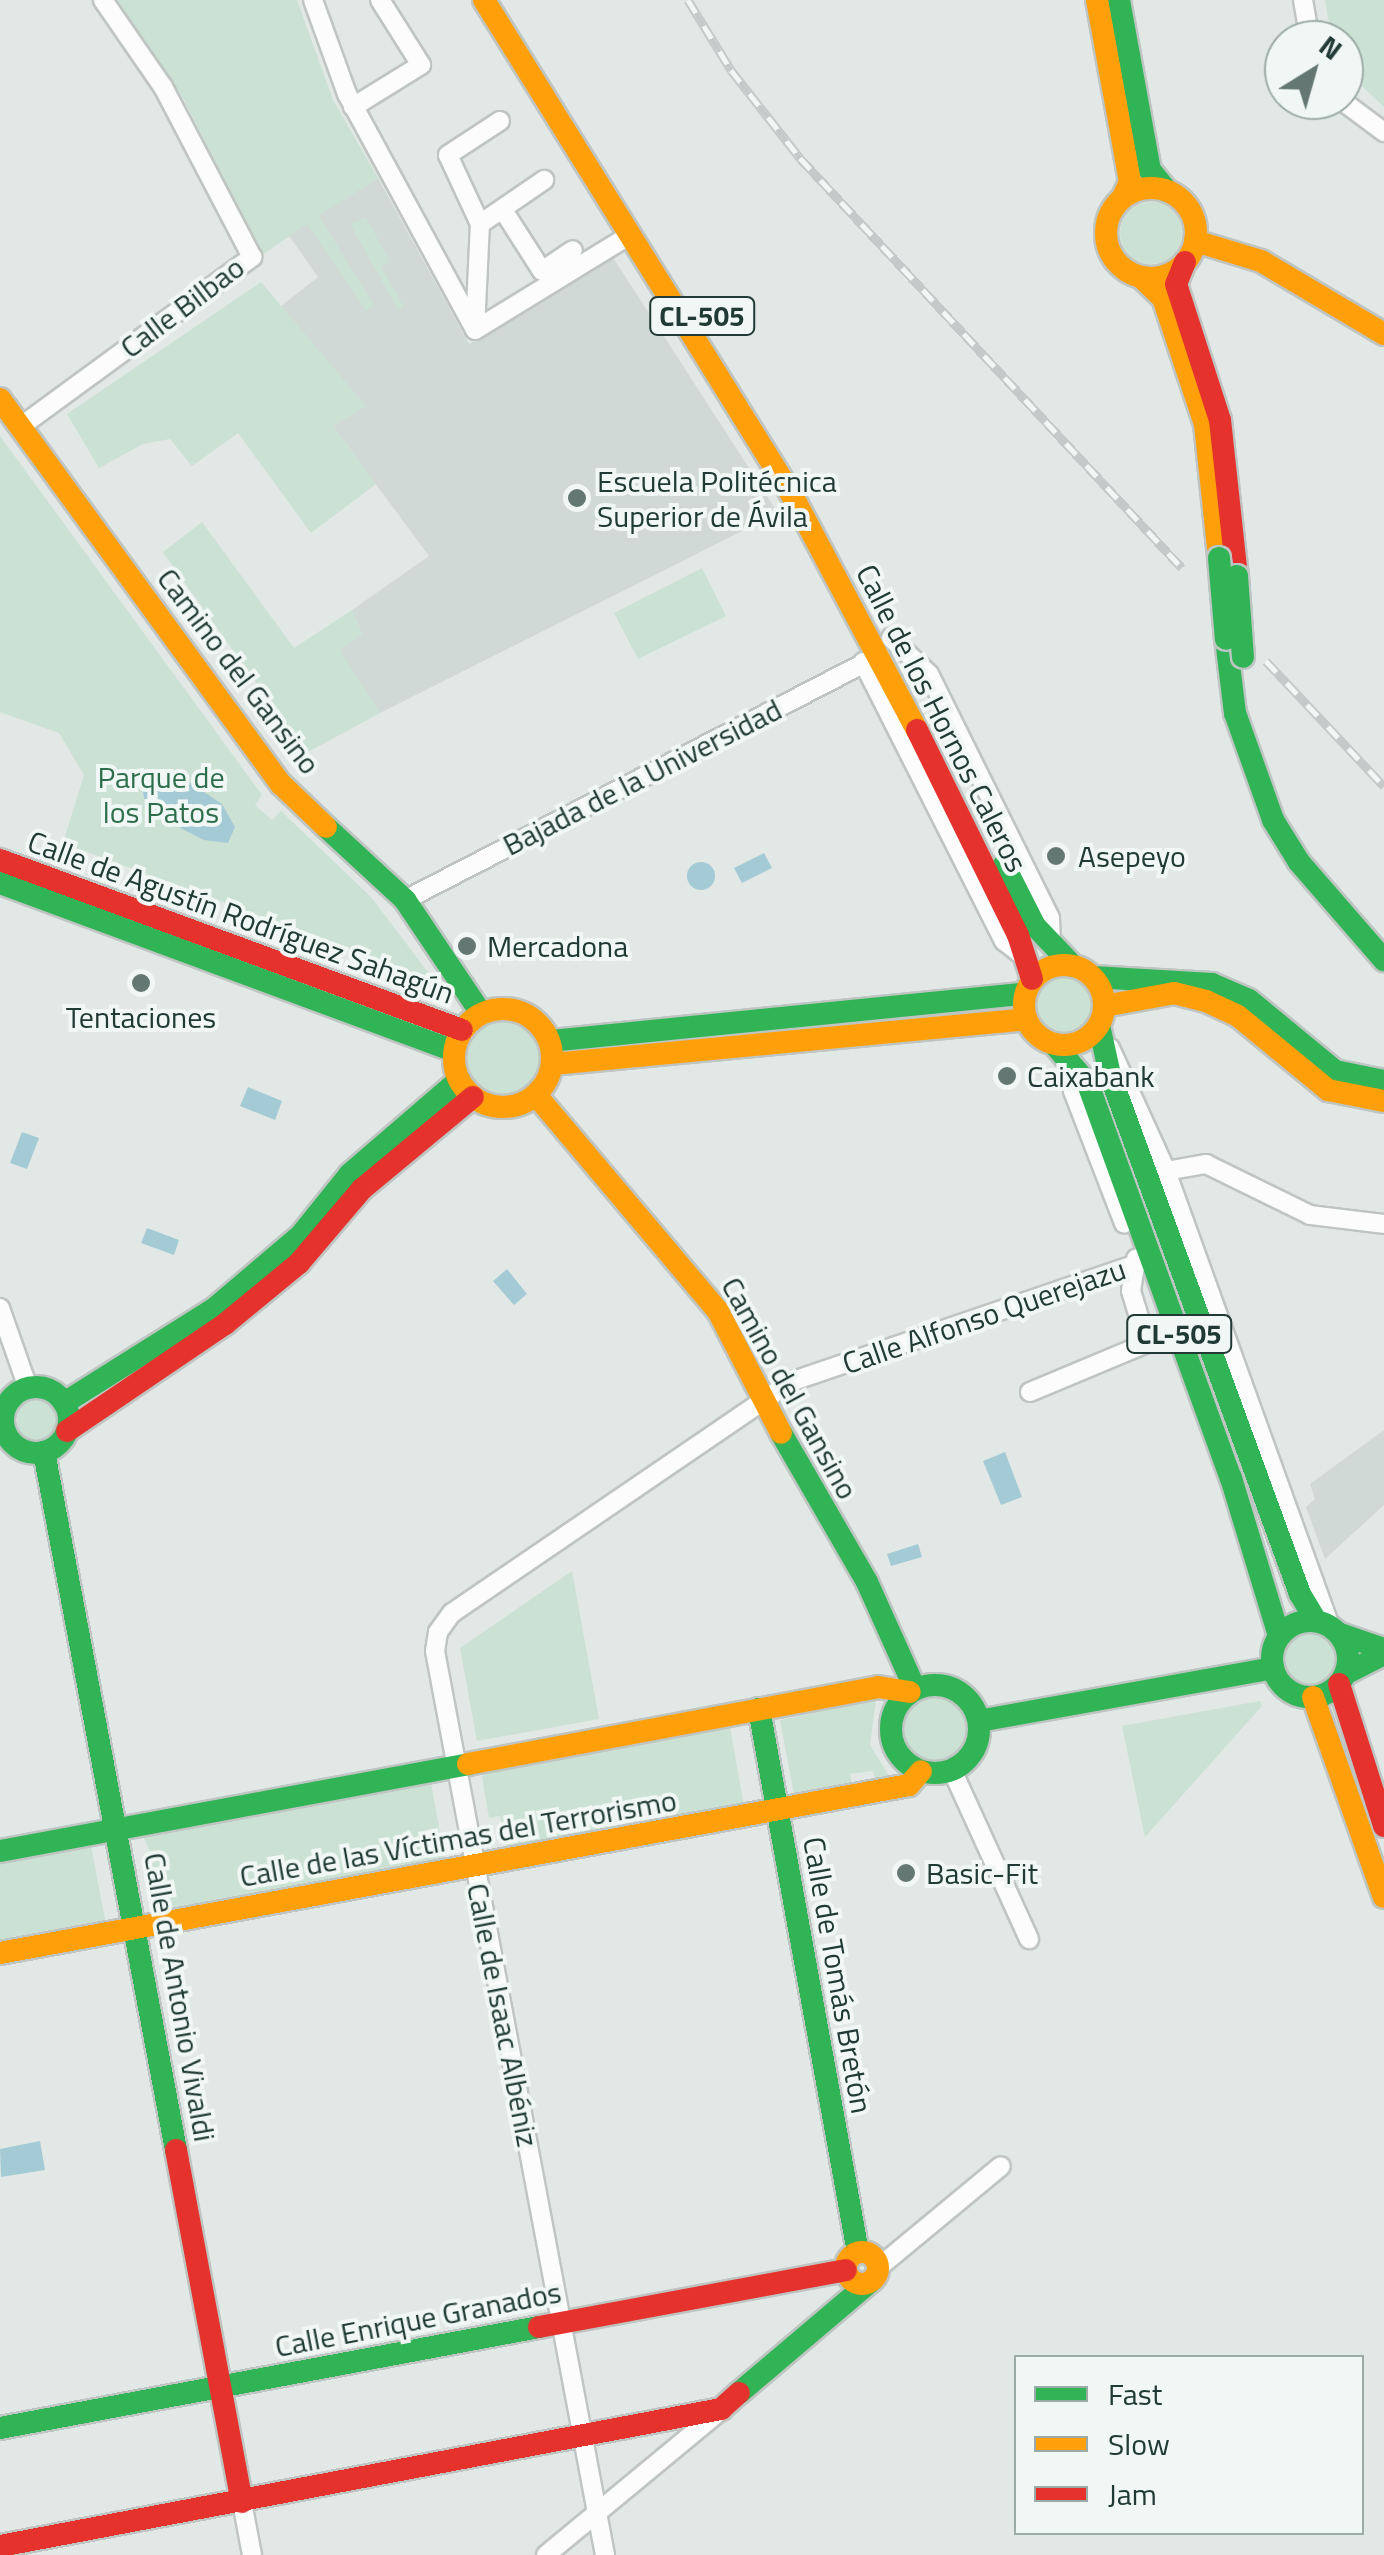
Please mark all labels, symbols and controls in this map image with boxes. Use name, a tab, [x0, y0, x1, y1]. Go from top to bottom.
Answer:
north arrow	[1264, 20, 1364, 120]
text: N	[1310, 24, 1352, 70]
street label: Calle Bilbao	[113, 249, 251, 365]
road number: CL-505	[647, 293, 757, 339]
place label: Escuela Politécnica Superior de Ávila	[597, 463, 837, 534]
marker: Escuela Politécnica Superior de Ávila	[566, 487, 588, 509]
street label: Calle de los Hornos Caleros	[849, 558, 1035, 878]
street label: Camino del Gansino	[150, 561, 328, 781]
street label: Bajada de la Universidad	[497, 691, 787, 863]
park label: Parque de los Patos	[97, 759, 225, 830]
street label: Calle de Agustín Rodríguez Sahagún	[23, 823, 459, 1011]
place label: Asepeyo	[1078, 838, 1186, 874]
marker: Asepeyo	[1043, 843, 1069, 869]
place label: Mercadona	[487, 928, 628, 964]
marker: Mercadona	[456, 935, 478, 957]
marker: Tentaciones	[130, 972, 152, 994]
place label: Tentaciones	[66, 999, 216, 1035]
place label: Caixabank	[1027, 1058, 1155, 1094]
marker: Caixabank	[996, 1065, 1018, 1087]
street label: Calle Alfonso Querejazu	[838, 1251, 1130, 1381]
street label: Camino del Gansino	[714, 1271, 866, 1505]
road number: CL-505	[1124, 1311, 1234, 1357]
street label: Calle de las Víctimas del Terrorismo	[237, 1782, 679, 1894]
street label: Calle de Tomás Bretón	[796, 1834, 880, 2116]
street label: Calle de Antonio Vivaldi	[137, 1850, 223, 2144]
place label: Basic-Fit	[926, 1855, 1038, 1891]
marker: Basic-Fit	[895, 1862, 917, 1884]
street label: Calle de Isaac Albéniz	[460, 1880, 546, 2150]
street label: Calle Enrique Granados	[272, 2274, 564, 2364]
legend	[1014, 2355, 1364, 2535]
text: Fast	[1108, 2371, 1162, 2417]
text: Slow	[1108, 2421, 1170, 2467]
text: Jam	[1108, 2471, 1157, 2517]

